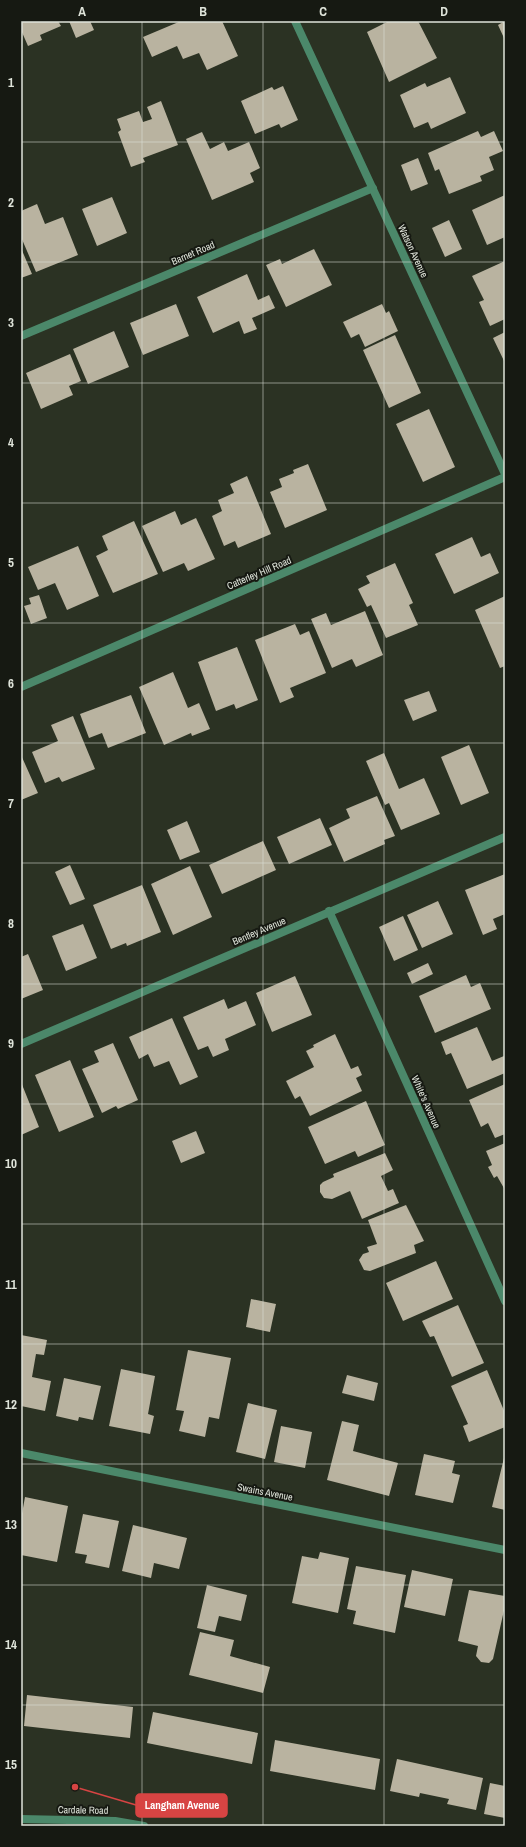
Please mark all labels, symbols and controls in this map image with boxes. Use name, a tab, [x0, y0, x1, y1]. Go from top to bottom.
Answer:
text: A	[78, 3, 86, 20]
text: B	[199, 3, 207, 20]
text: C	[319, 3, 327, 20]
text: D	[440, 3, 448, 20]
text: 1	[8, 74, 14, 91]
text: 2	[8, 194, 14, 211]
street label: Watson Avenue	[395, 222, 431, 280]
street label: Barnet Road	[169, 238, 217, 268]
text: 3	[8, 314, 14, 331]
text: 4	[8, 434, 14, 451]
text: 5	[8, 554, 14, 571]
street label: Catterley Hill Road	[225, 554, 293, 592]
text: 6	[8, 675, 14, 692]
text: 7	[8, 795, 14, 812]
street label: Bentley Avenue	[230, 914, 288, 948]
text: 8	[8, 915, 14, 932]
text: 9	[8, 1035, 14, 1052]
street label: White's Avenue	[409, 1074, 444, 1131]
text: 10	[5, 1155, 17, 1172]
text: 11	[5, 1276, 17, 1293]
text: 12	[5, 1396, 17, 1413]
street label: Swains Avenue	[236, 1480, 294, 1504]
text: 13	[5, 1516, 17, 1533]
text: 14	[5, 1636, 17, 1653]
text: 15	[5, 1756, 17, 1773]
callout: Langham Avenue	[136, 1794, 227, 1817]
text: Langham Avenue	[145, 1798, 219, 1812]
street label: Cardale Road	[58, 1803, 108, 1817]

